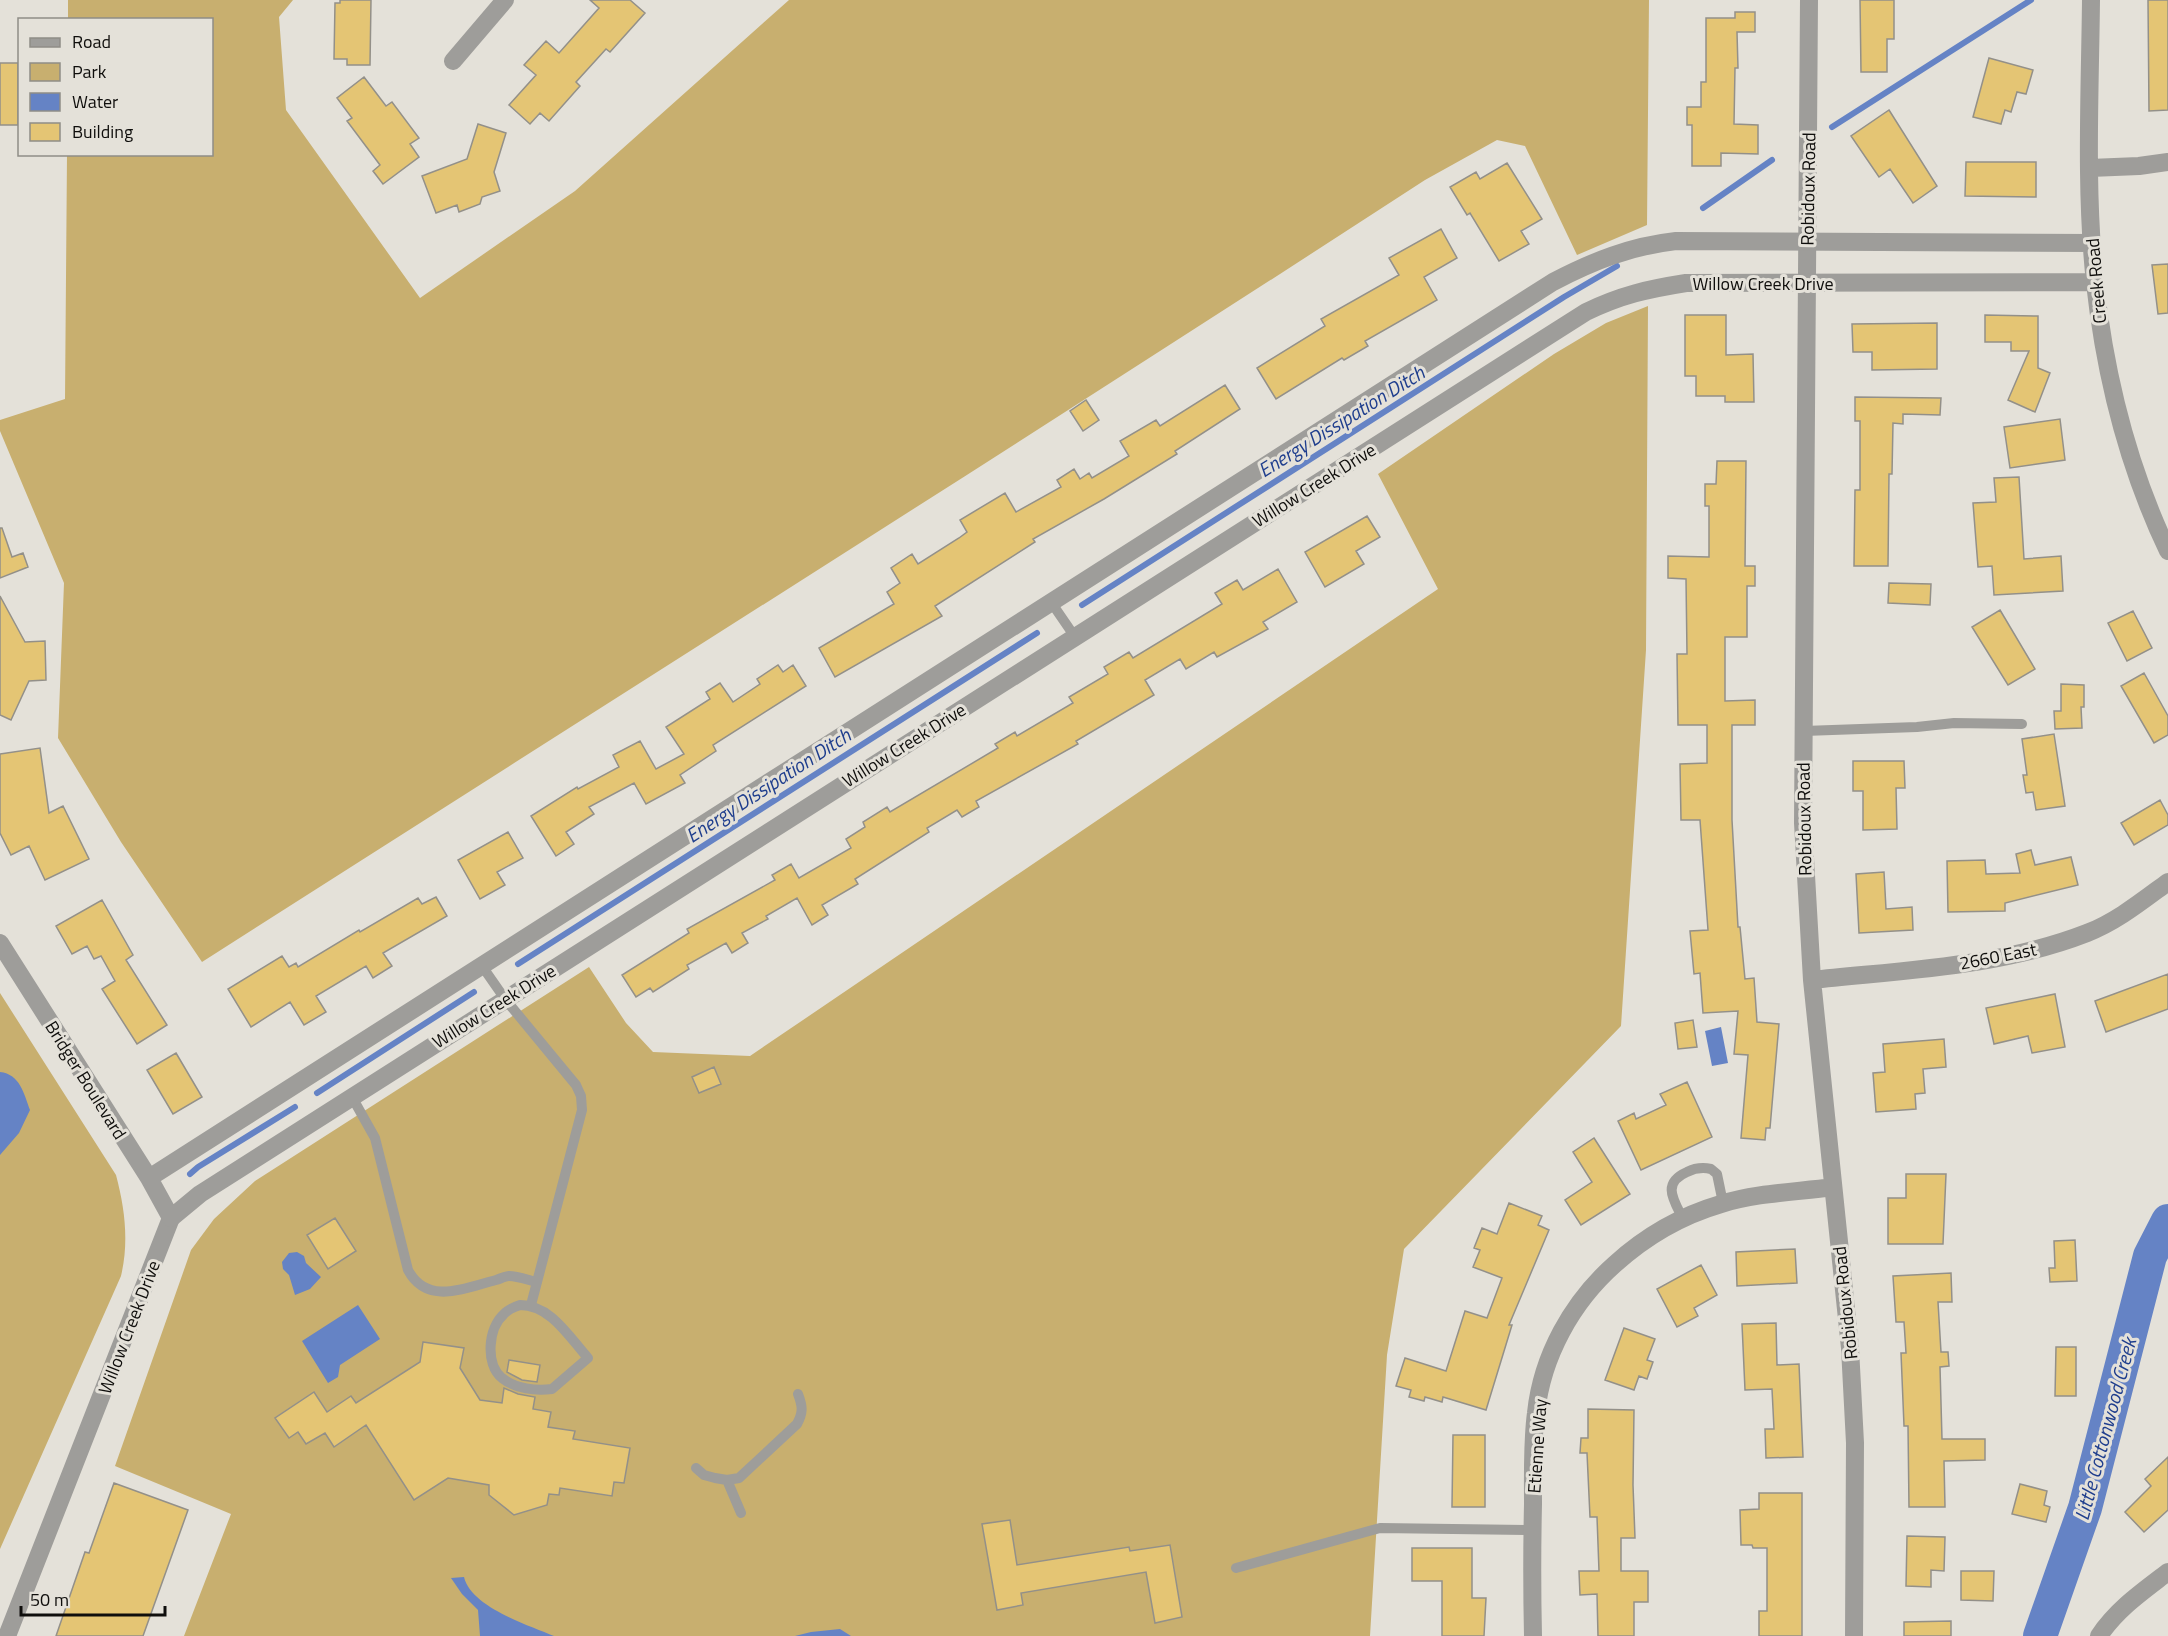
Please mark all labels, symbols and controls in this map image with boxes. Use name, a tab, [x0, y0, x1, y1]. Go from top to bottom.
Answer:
legend	[18, 18, 213, 156]
text: Road	[72, 28, 111, 55]
text: Park	[72, 58, 107, 85]
text: Water	[72, 88, 118, 115]
text: Building	[72, 118, 133, 145]
street label: Robidoux Road	[1794, 132, 1822, 246]
street label: Creek Road	[2079, 237, 2113, 325]
street label: Willow Creek Drive	[1692, 270, 1834, 297]
water label: Energy Dissipation Ditch	[1252, 357, 1431, 485]
street label: Willow Creek Drive	[1247, 436, 1381, 534]
street label: Willow Creek Drive	[837, 696, 971, 794]
water label: Energy Dissipation Ditch	[679, 719, 858, 850]
street label: Robidoux Road	[1790, 762, 1818, 876]
street label: 2660 East	[1957, 935, 2039, 977]
street label: Willow Creek Drive	[427, 957, 561, 1055]
street label: Bridger Boulevard	[39, 1015, 133, 1145]
street label: Robidoux Road	[1826, 1245, 1864, 1361]
street label: Willow Creek Drive	[91, 1256, 167, 1398]
water label: Little Cottonwood Creek	[2066, 1332, 2145, 1524]
street label: Etienne Way	[1520, 1397, 1554, 1494]
scale bar	[21, 1579, 165, 1617]
text: 50 m	[30, 1586, 69, 1613]

